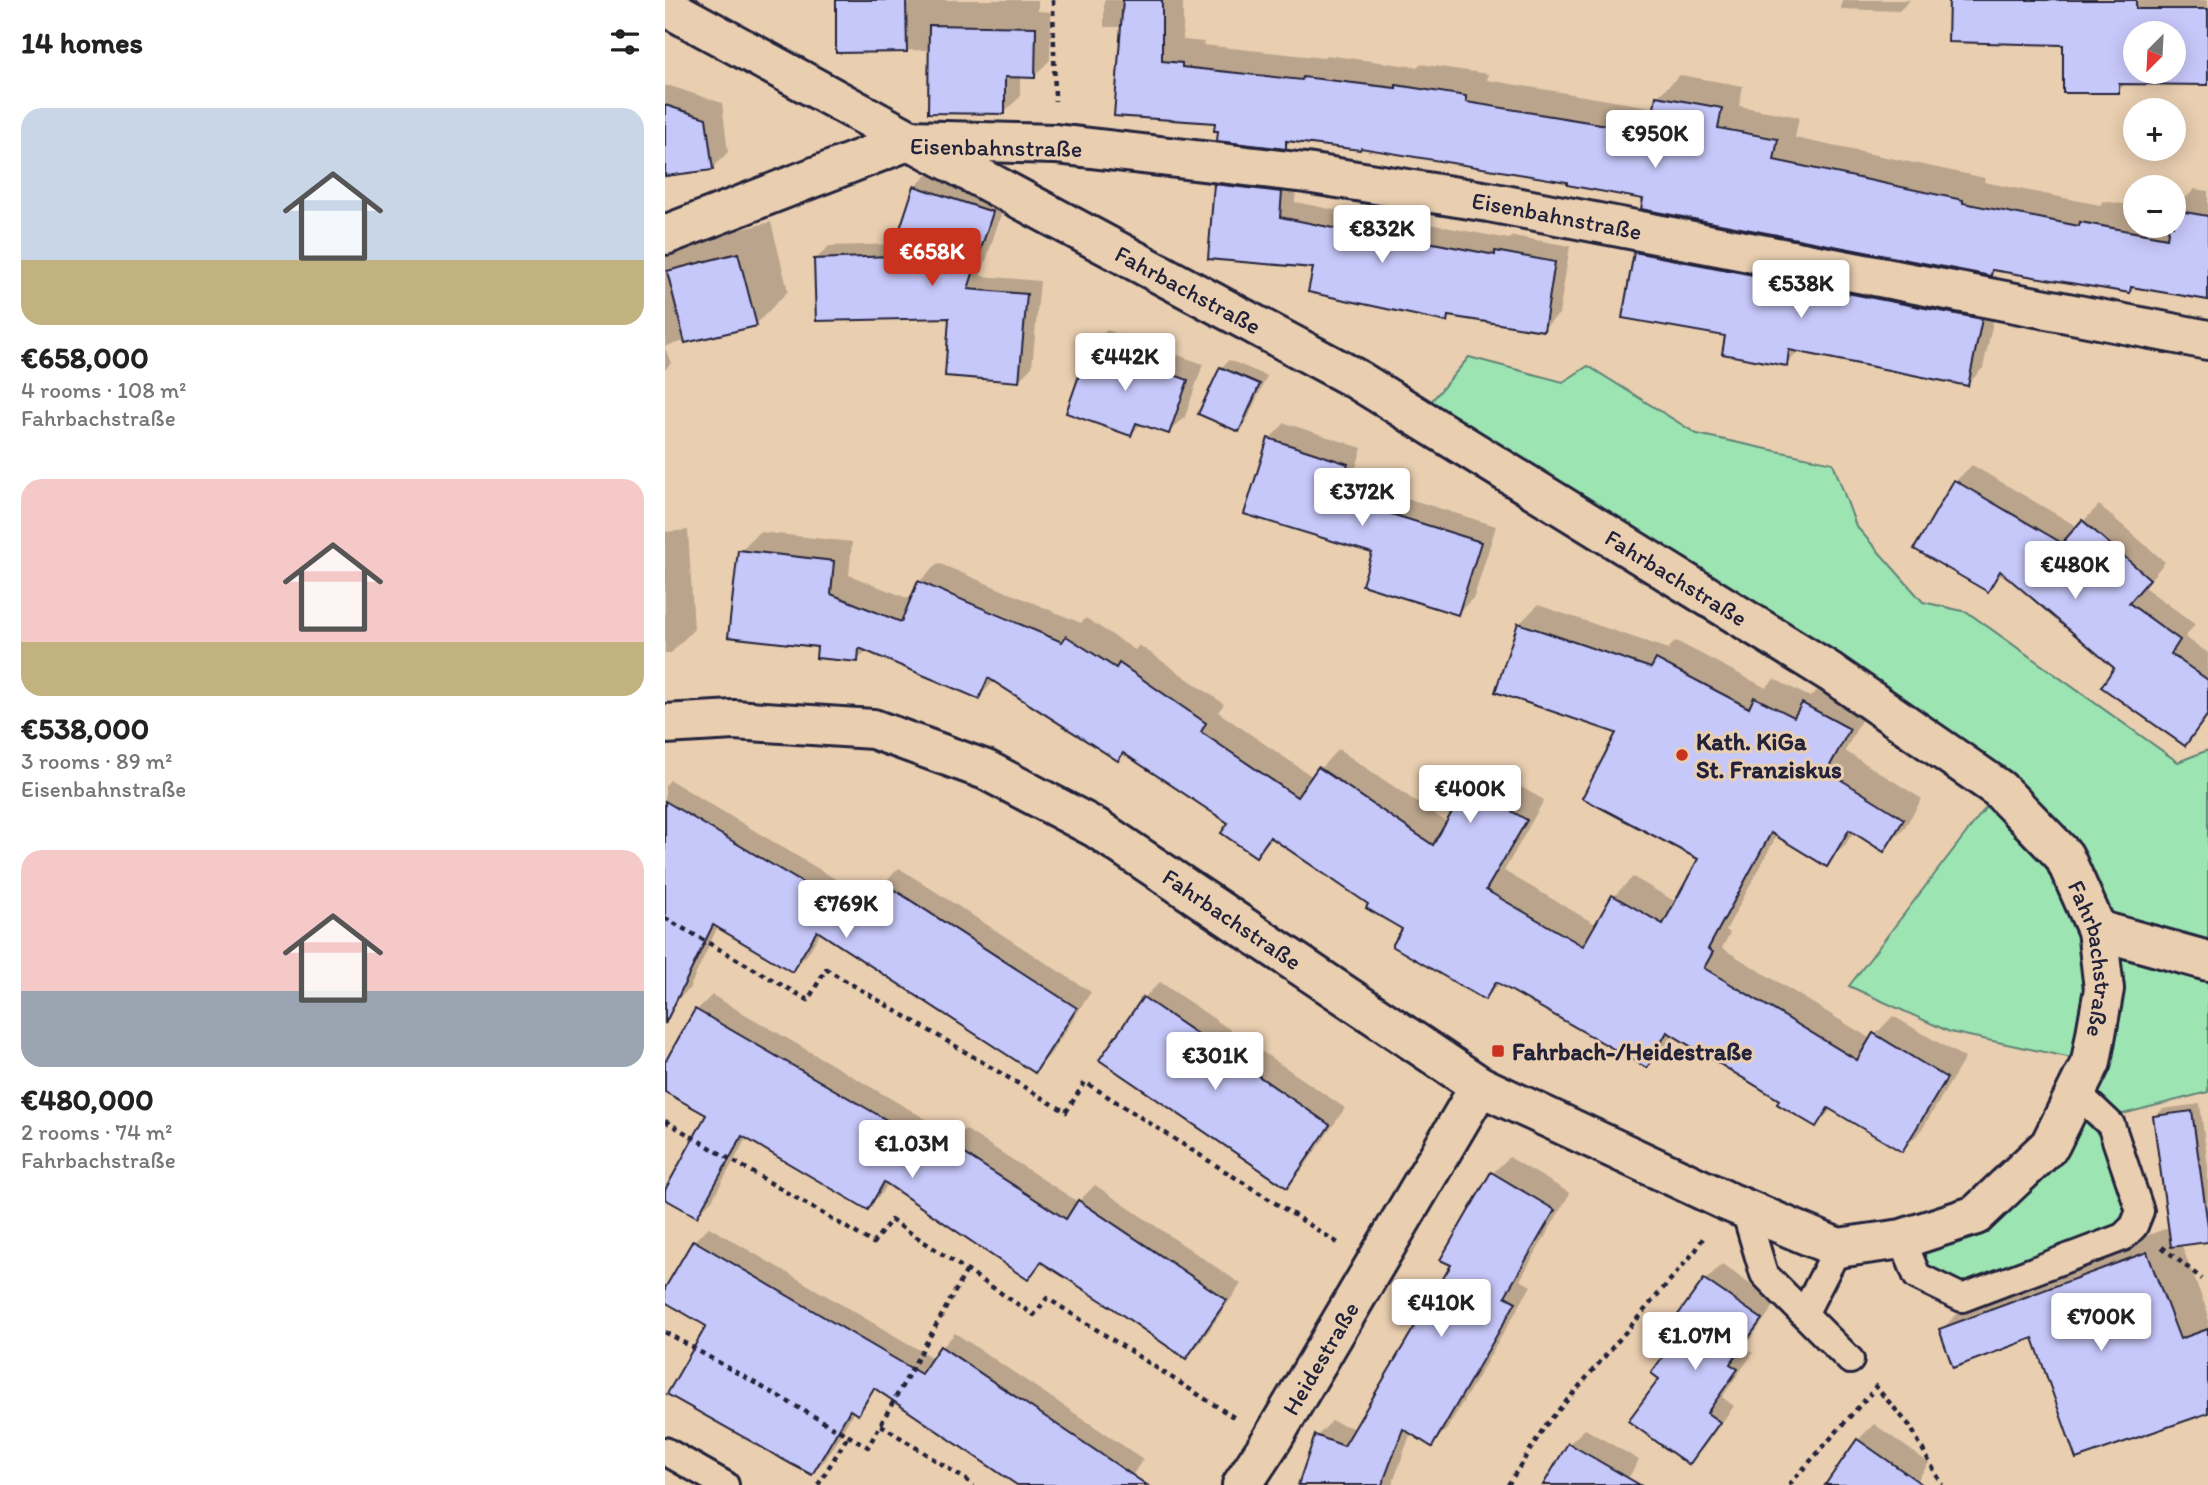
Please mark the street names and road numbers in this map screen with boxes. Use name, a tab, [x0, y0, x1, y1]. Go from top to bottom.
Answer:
street label: Eisenbahnstraße	[910, 131, 1082, 163]
street label: Eisenbahnstraße	[1470, 185, 1644, 246]
street label: Fahrbachstraße	[1110, 238, 1266, 340]
street label: Fahrbachstraße	[1600, 522, 1753, 632]
street label: Fahrbachstraße	[1157, 862, 1307, 976]
street label: Fahrbachstraße	[2062, 876, 2119, 1040]
street label: Heidestraße	[1275, 1296, 1365, 1420]

